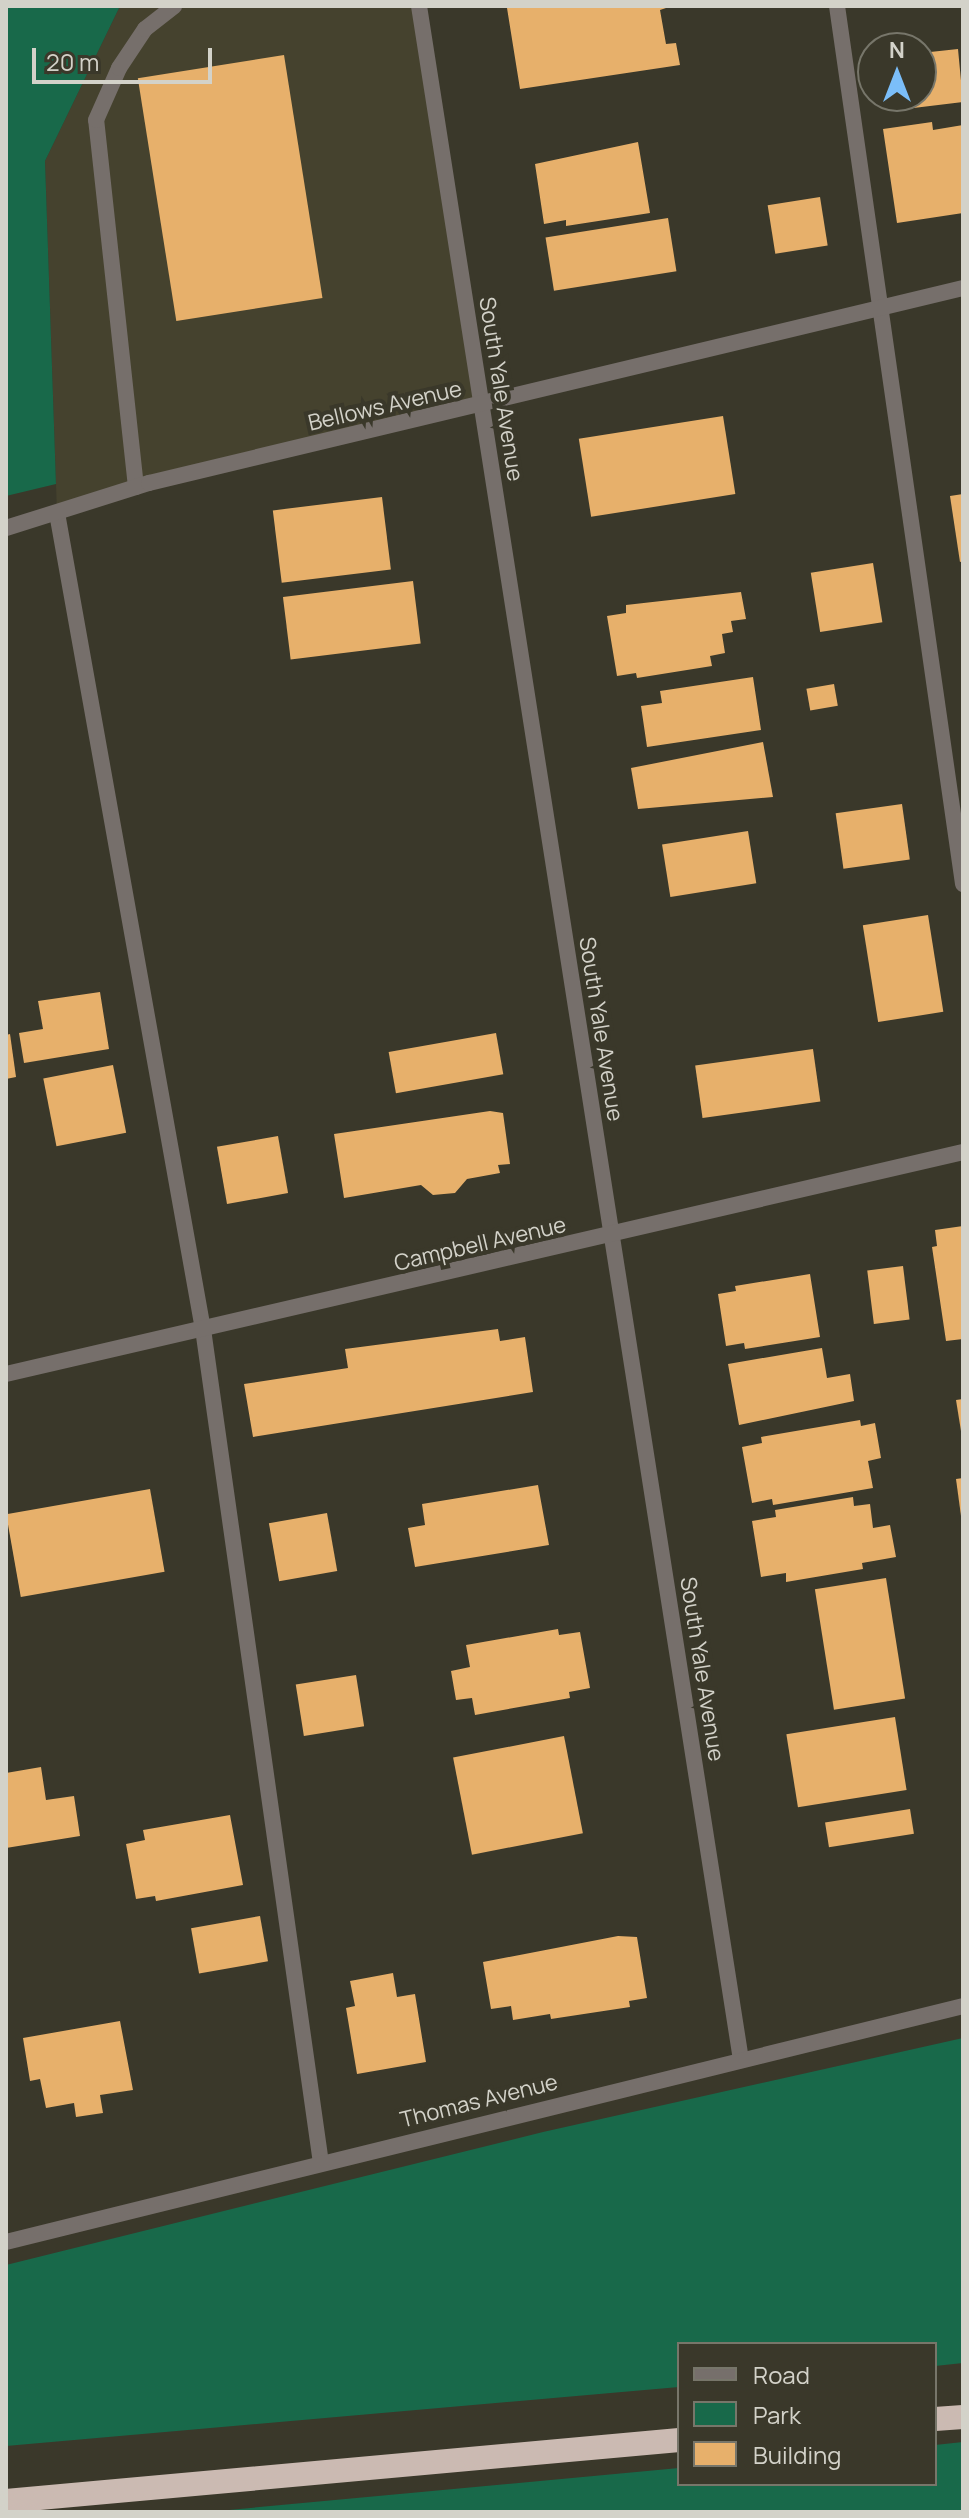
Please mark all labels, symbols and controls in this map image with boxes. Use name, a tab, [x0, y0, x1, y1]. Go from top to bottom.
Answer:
scale bar	[36, 32, 216, 82]
north arrow	[857, 32, 937, 112]
text: N	[889, 35, 905, 65]
text: 20 m	[46, 45, 99, 78]
street label: South Yale Avenue	[473, 295, 529, 483]
street label: Bellows Avenue	[306, 375, 464, 437]
street label: South Yale Avenue	[573, 935, 629, 1123]
street label: Campbell Avenue	[392, 1211, 568, 1277]
street label: South Yale Avenue	[674, 1575, 730, 1763]
street label: Thomas Avenue	[398, 2069, 560, 2133]
legend	[677, 2342, 937, 2486]
text: Road	[753, 2358, 810, 2391]
text: Park	[753, 2398, 801, 2431]
text: Building	[753, 2438, 841, 2471]

